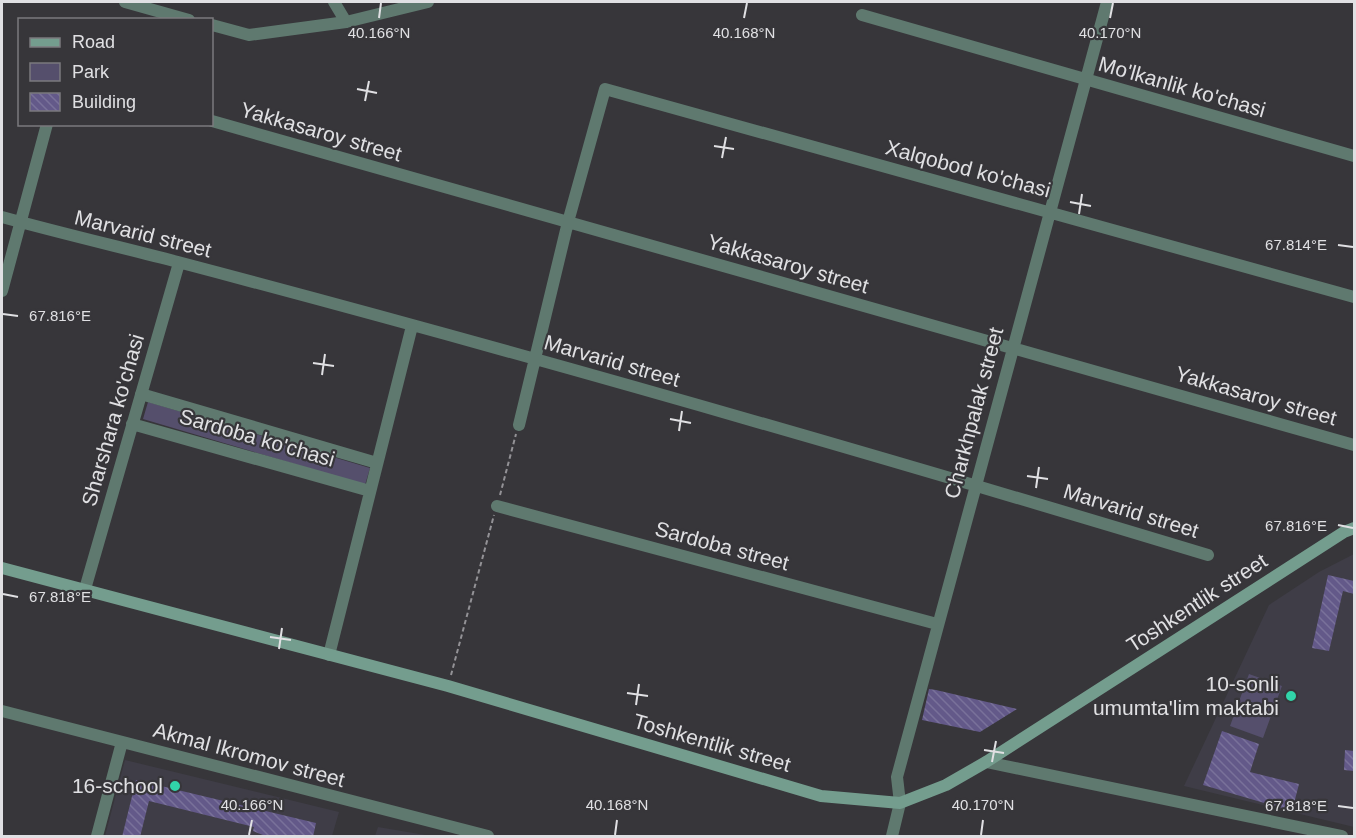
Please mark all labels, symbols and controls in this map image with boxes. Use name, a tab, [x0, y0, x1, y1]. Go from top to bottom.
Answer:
legend	[18, 18, 213, 126]
text: 40.166°N	[348, 24, 410, 41]
text: 40.168°N	[713, 24, 775, 41]
text: 40.170°N	[1079, 24, 1141, 41]
text: Road	[72, 32, 115, 52]
street label: Mo'lkanlik ko'chasi	[1096, 52, 1268, 121]
text: Park	[72, 62, 110, 82]
text: Building	[72, 92, 136, 112]
street label: Yakkasaroy street	[238, 98, 404, 166]
street label: Xalqobod ko'chasi	[883, 135, 1053, 202]
street label: Marvarid street	[72, 205, 214, 262]
street label: Yakkasaroy street	[705, 230, 871, 298]
text: 67.814°E	[1265, 236, 1327, 253]
text: 67.816°E	[29, 307, 91, 324]
street label: Charkhpalak street	[940, 325, 1007, 501]
street label: Marvarid street	[542, 330, 683, 391]
street label: Sharshara ko'chasi	[77, 331, 148, 509]
street label: Yakkasaroy street	[1173, 362, 1339, 430]
street label: Sardoba ko'chasi	[177, 404, 337, 471]
street label: Marvarid street	[1061, 479, 1202, 542]
street label: Sardoba street	[653, 517, 792, 574]
text: 67.816°E	[1265, 517, 1327, 534]
street label: Toshkentlik street	[1122, 549, 1271, 656]
text: 67.818°E	[29, 588, 91, 605]
place label: 10-sonli umumta'lim maktabi	[1093, 672, 1279, 719]
marker: 10-sonli umumta'lim maktabi	[1284, 689, 1298, 703]
street label: Toshkentlik street	[631, 709, 793, 776]
street label: Akmal Ikromov street	[151, 718, 348, 791]
place label: 16-school	[72, 774, 163, 797]
marker: 16-school	[168, 779, 182, 793]
text: 40.166°N	[221, 796, 283, 813]
text: 40.168°N	[586, 796, 648, 813]
text: 40.170°N	[952, 796, 1014, 813]
text: 67.818°E	[1265, 797, 1327, 814]

